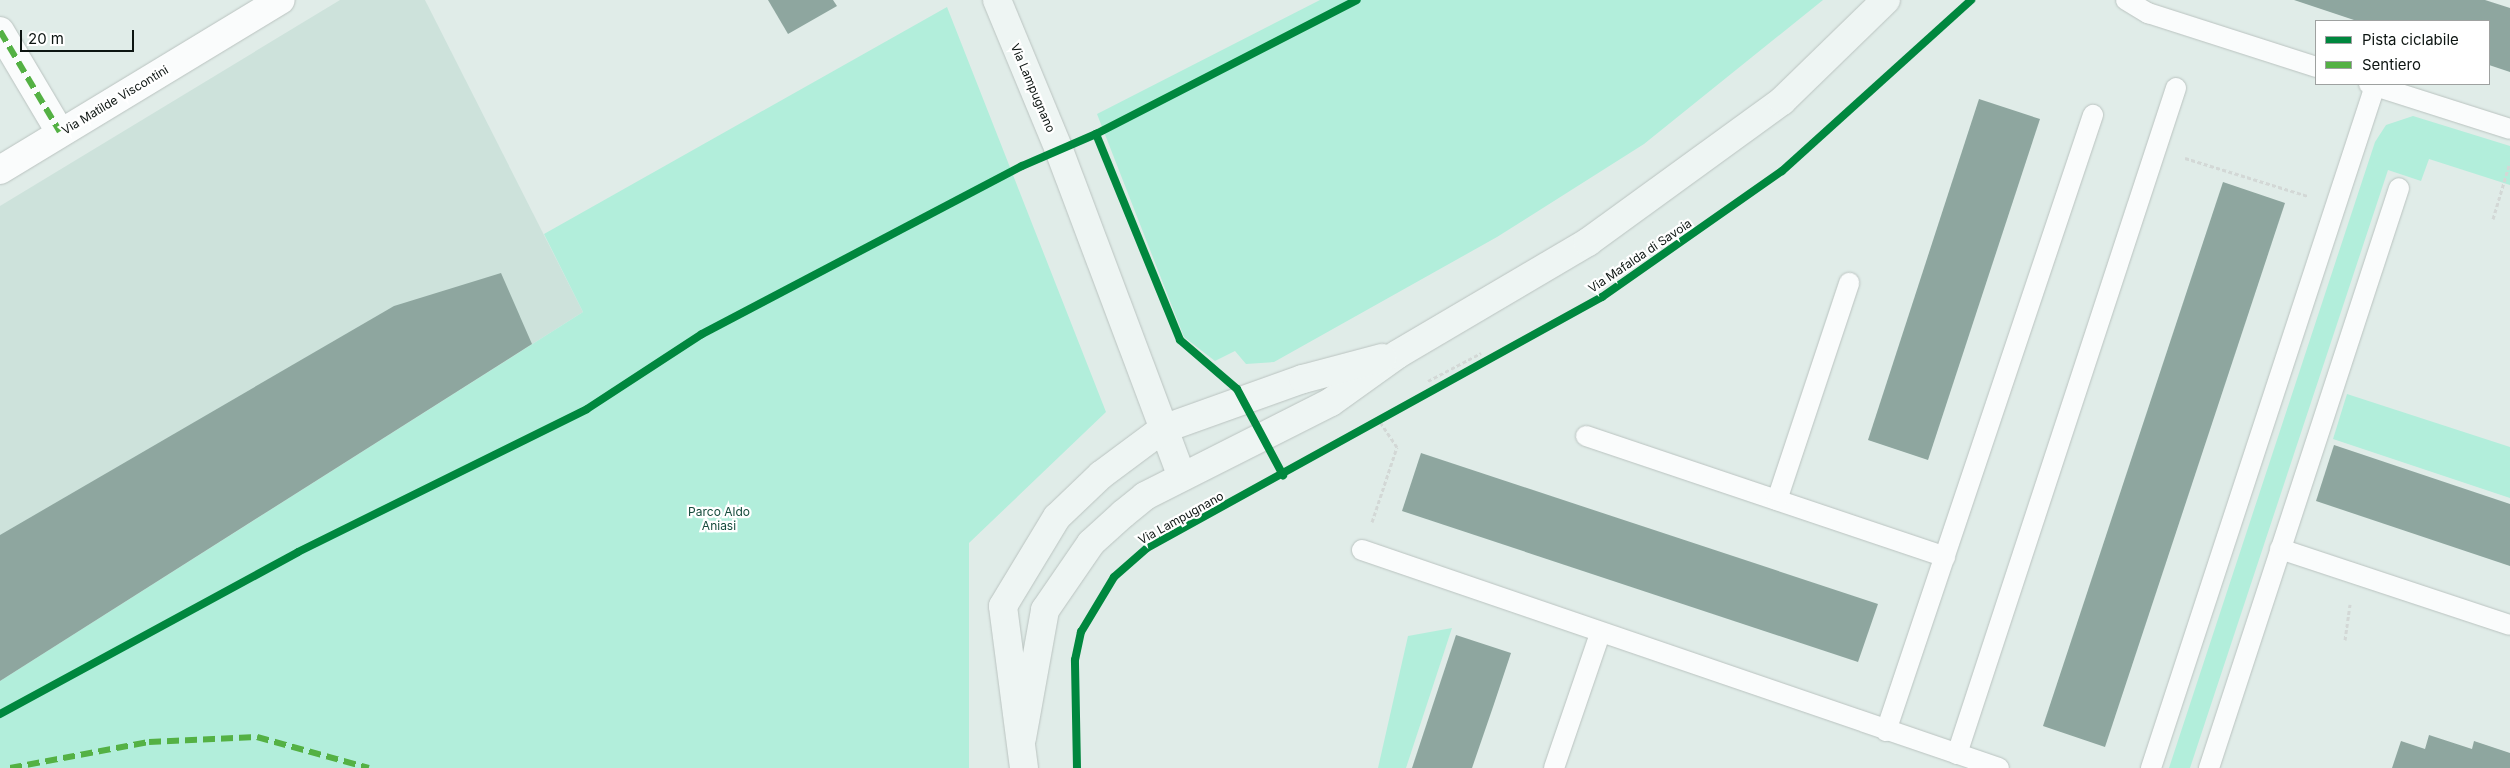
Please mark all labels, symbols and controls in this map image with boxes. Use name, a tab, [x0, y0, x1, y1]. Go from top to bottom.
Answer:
scale bar	[22, 20, 136, 52]
legend	[2315, 20, 2490, 85]
text: 20 m	[28, 29, 64, 48]
text: Pista ciclabile	[2362, 30, 2459, 49]
street label: Via Lampugnano	[1008, 41, 1058, 135]
text: Sentiero	[2362, 55, 2421, 74]
street label: Via Matilde Viscontini	[59, 62, 171, 138]
street label: Via Mafalda di Savoia	[1586, 216, 1694, 296]
street label: Via Lampugnano	[1136, 489, 1226, 547]
park label: Parco Aldo Aniasi	[688, 505, 750, 533]

